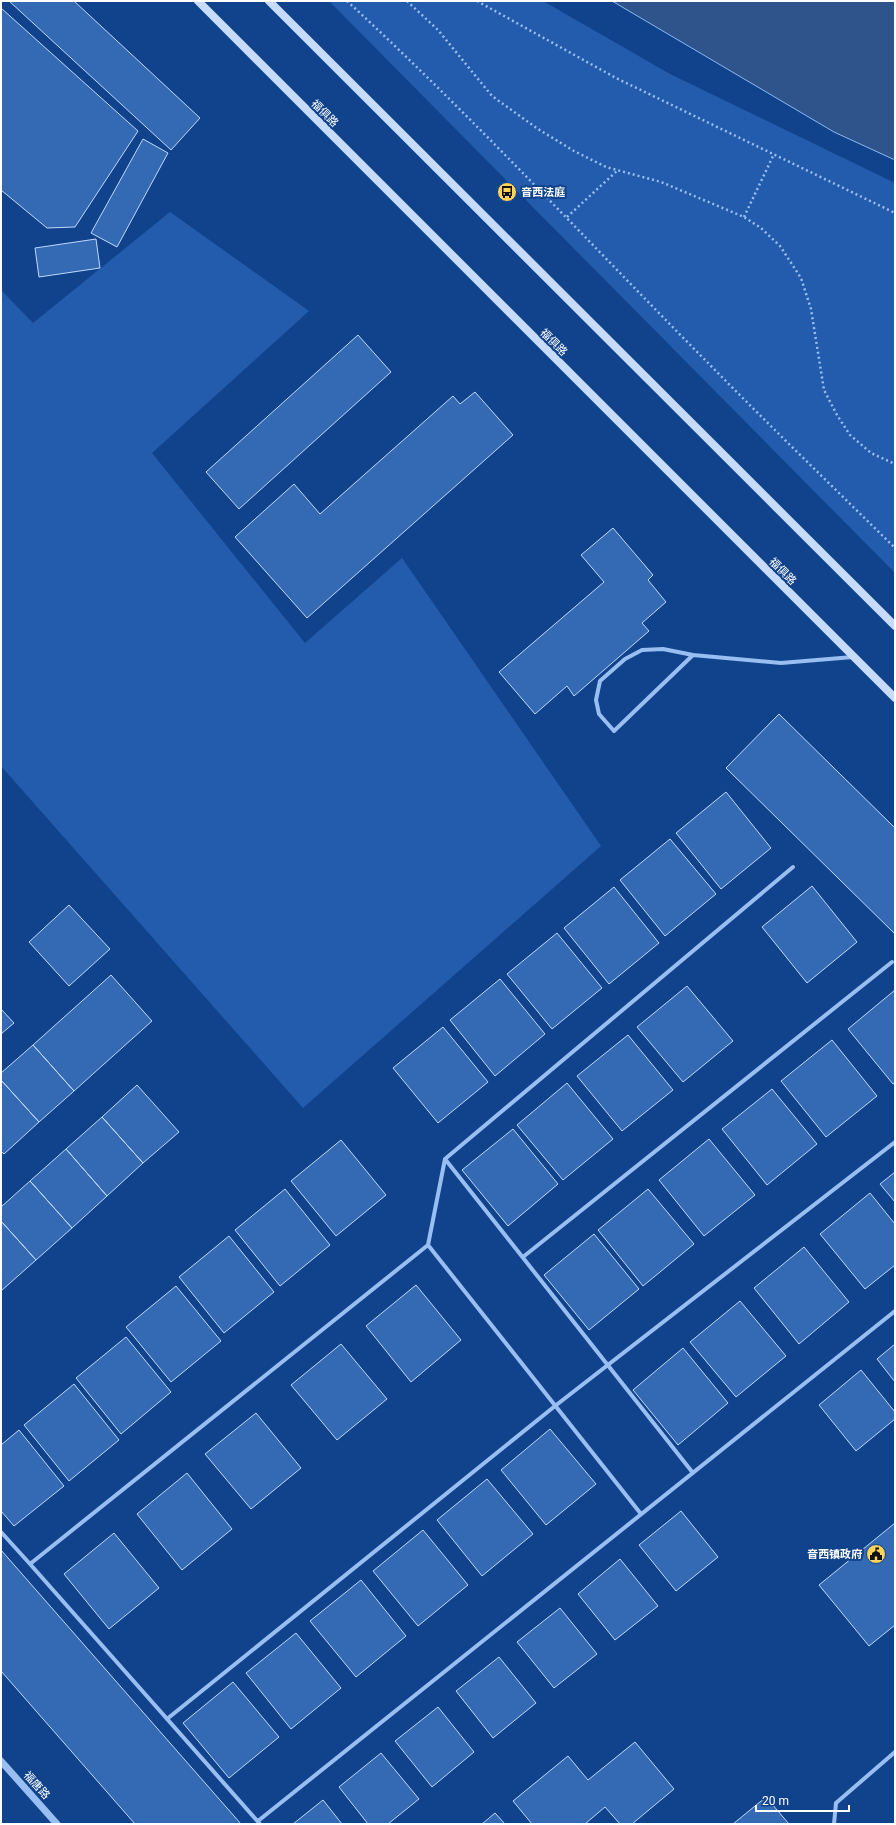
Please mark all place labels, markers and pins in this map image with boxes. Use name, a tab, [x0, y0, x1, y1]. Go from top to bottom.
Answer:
bus stop icon: 音西法庭	[496, 181, 518, 203]
place label: 音西法庭	[521, 186, 565, 199]
public building icon: 音西镇政府	[865, 1543, 887, 1565]
place label: 音西镇政府	[807, 1548, 862, 1561]

